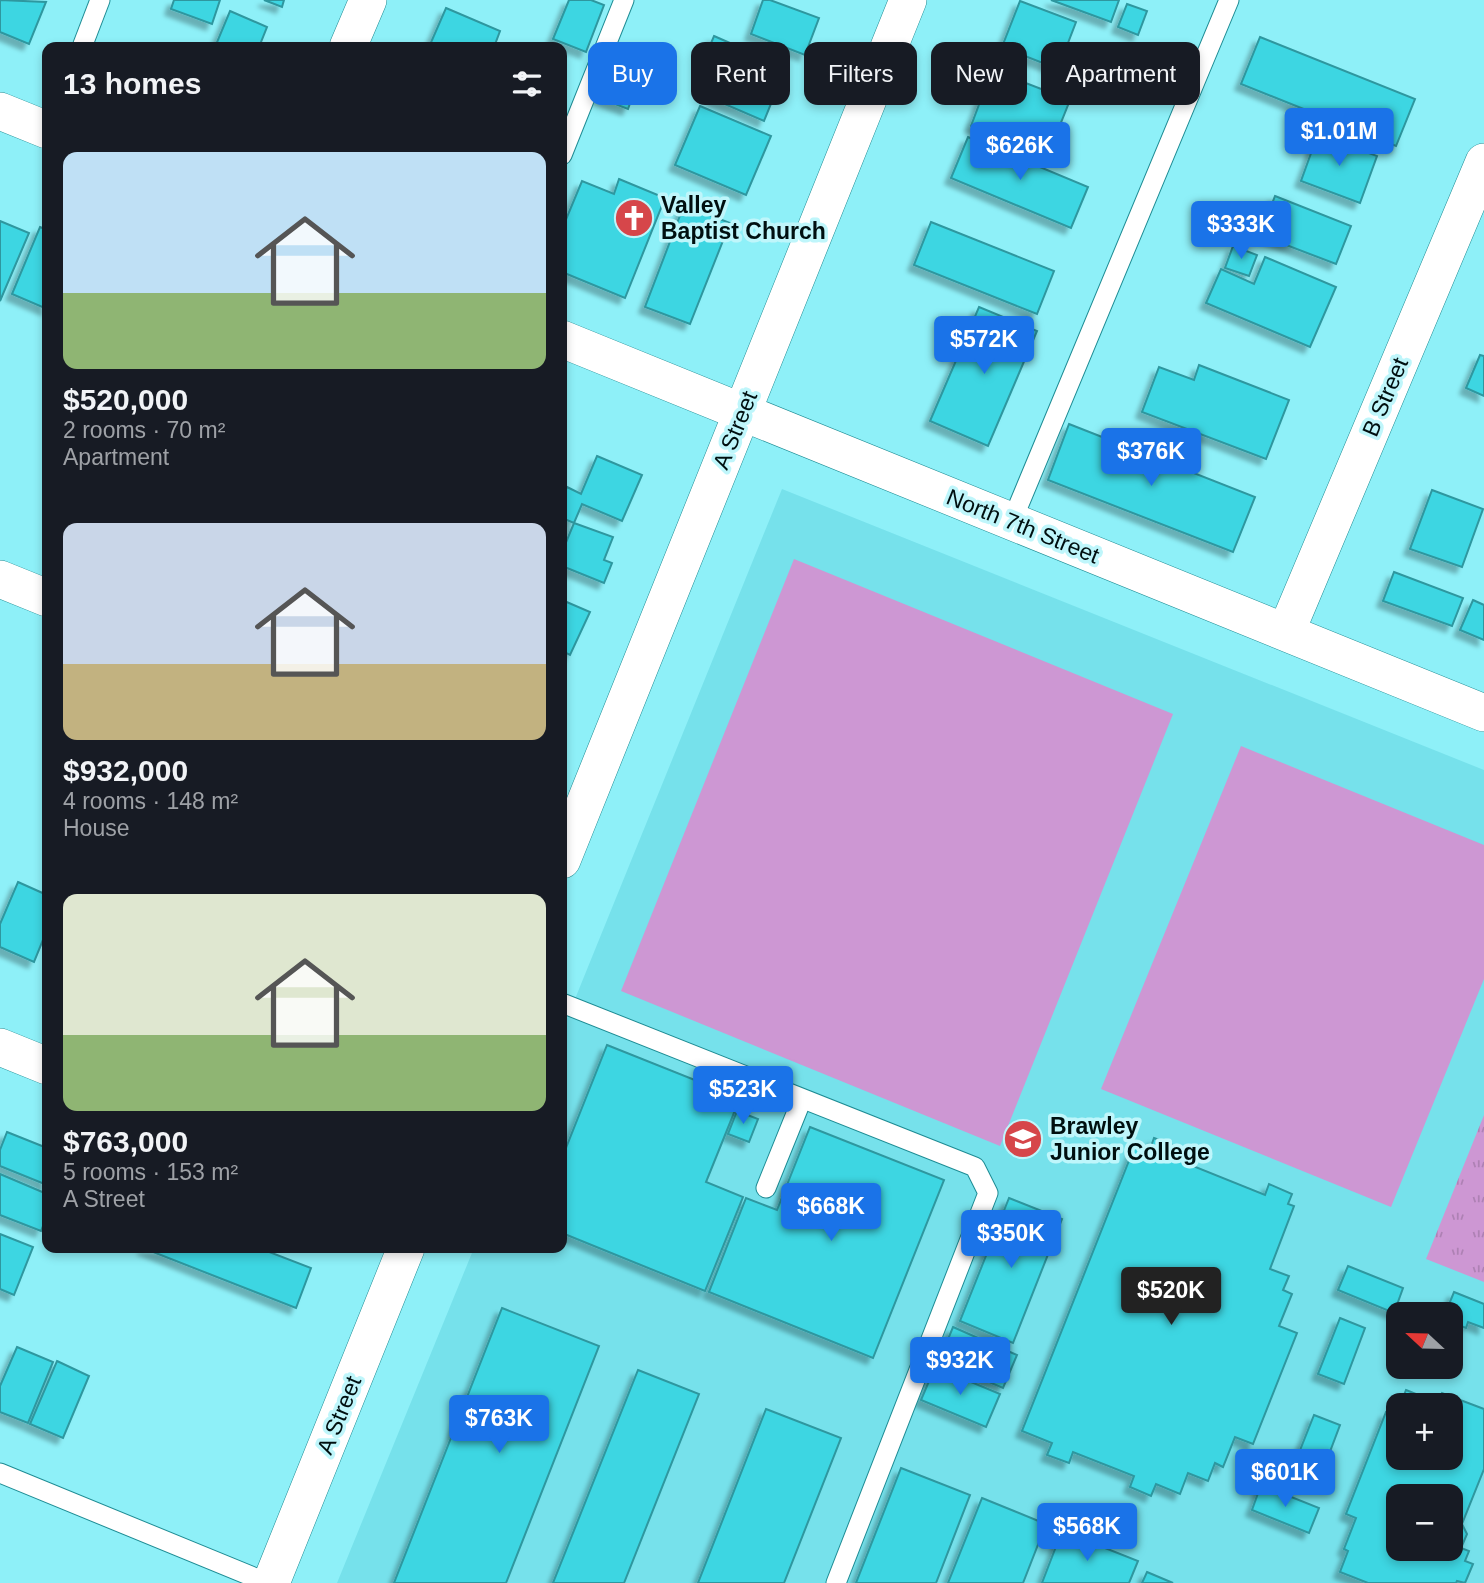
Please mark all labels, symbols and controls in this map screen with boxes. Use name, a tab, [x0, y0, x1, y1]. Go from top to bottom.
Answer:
chip: Buy	[588, 42, 677, 105]
chip: Rent	[691, 42, 790, 105]
chip: Filters	[804, 42, 917, 105]
chip: New	[931, 42, 1027, 105]
chip: Apartment	[1041, 42, 1200, 105]
icon: filters	[508, 65, 546, 103]
text: 13 homes	[63, 67, 201, 100]
pin: $1.01M	[1282, 108, 1396, 168]
text: $1.01M	[1301, 118, 1377, 144]
pin: $626K	[971, 122, 1069, 182]
text: $626K	[986, 132, 1054, 158]
place label: Valley Baptist Church	[661, 192, 826, 244]
church icon: Valley Baptist Church	[613, 197, 655, 239]
icon: home	[242, 198, 368, 324]
pin: $333K	[1192, 202, 1290, 261]
text: $333K	[1207, 211, 1275, 237]
pin: $572K	[935, 316, 1033, 376]
text: $572K	[950, 326, 1018, 352]
street label: B Street	[1357, 353, 1413, 440]
text: $520,000	[63, 383, 188, 416]
street label: A Street	[708, 387, 763, 473]
text: 2 rooms · 70 m²	[63, 417, 225, 443]
pin: $376K	[1102, 428, 1200, 488]
text: $376K	[1117, 438, 1185, 464]
text: Apartment	[63, 444, 169, 470]
street label: North 7th Street	[943, 484, 1104, 569]
icon: home	[242, 569, 368, 695]
text: $932,000	[63, 754, 188, 787]
text: 4 rooms · 148 m²	[63, 788, 238, 814]
text: House	[63, 815, 129, 841]
icon: home	[242, 940, 368, 1066]
pin: $523K	[694, 1066, 792, 1126]
text: $523K	[709, 1076, 777, 1102]
place label: Brawley Junior College	[1050, 1113, 1210, 1165]
school or university icon: Brawley Junior College	[1002, 1118, 1044, 1160]
text: $763,000	[63, 1125, 188, 1158]
text: 5 rooms · 153 m²	[63, 1159, 238, 1185]
pin: $668K	[782, 1184, 880, 1243]
text: A Street	[63, 1186, 145, 1212]
text: $668K	[797, 1193, 865, 1219]
pin: $350K	[962, 1210, 1060, 1270]
text: $350K	[977, 1220, 1045, 1246]
pin: $520K	[1122, 1268, 1220, 1327]
text: $520K	[1137, 1277, 1205, 1303]
north arrow	[1386, 1302, 1463, 1379]
map controls	[1386, 1302, 1463, 1561]
pin: $932K	[911, 1338, 1009, 1397]
text: $932K	[926, 1347, 994, 1373]
street label: A Street	[312, 1372, 367, 1458]
button: +	[1386, 1393, 1463, 1470]
pin: $763K	[450, 1396, 548, 1455]
text: $763K	[465, 1405, 533, 1431]
pin: $601K	[1236, 1450, 1334, 1509]
text: $601K	[1251, 1459, 1319, 1485]
button: −	[1386, 1484, 1463, 1561]
pin: $568K	[1038, 1504, 1136, 1563]
text: $568K	[1053, 1513, 1121, 1539]

